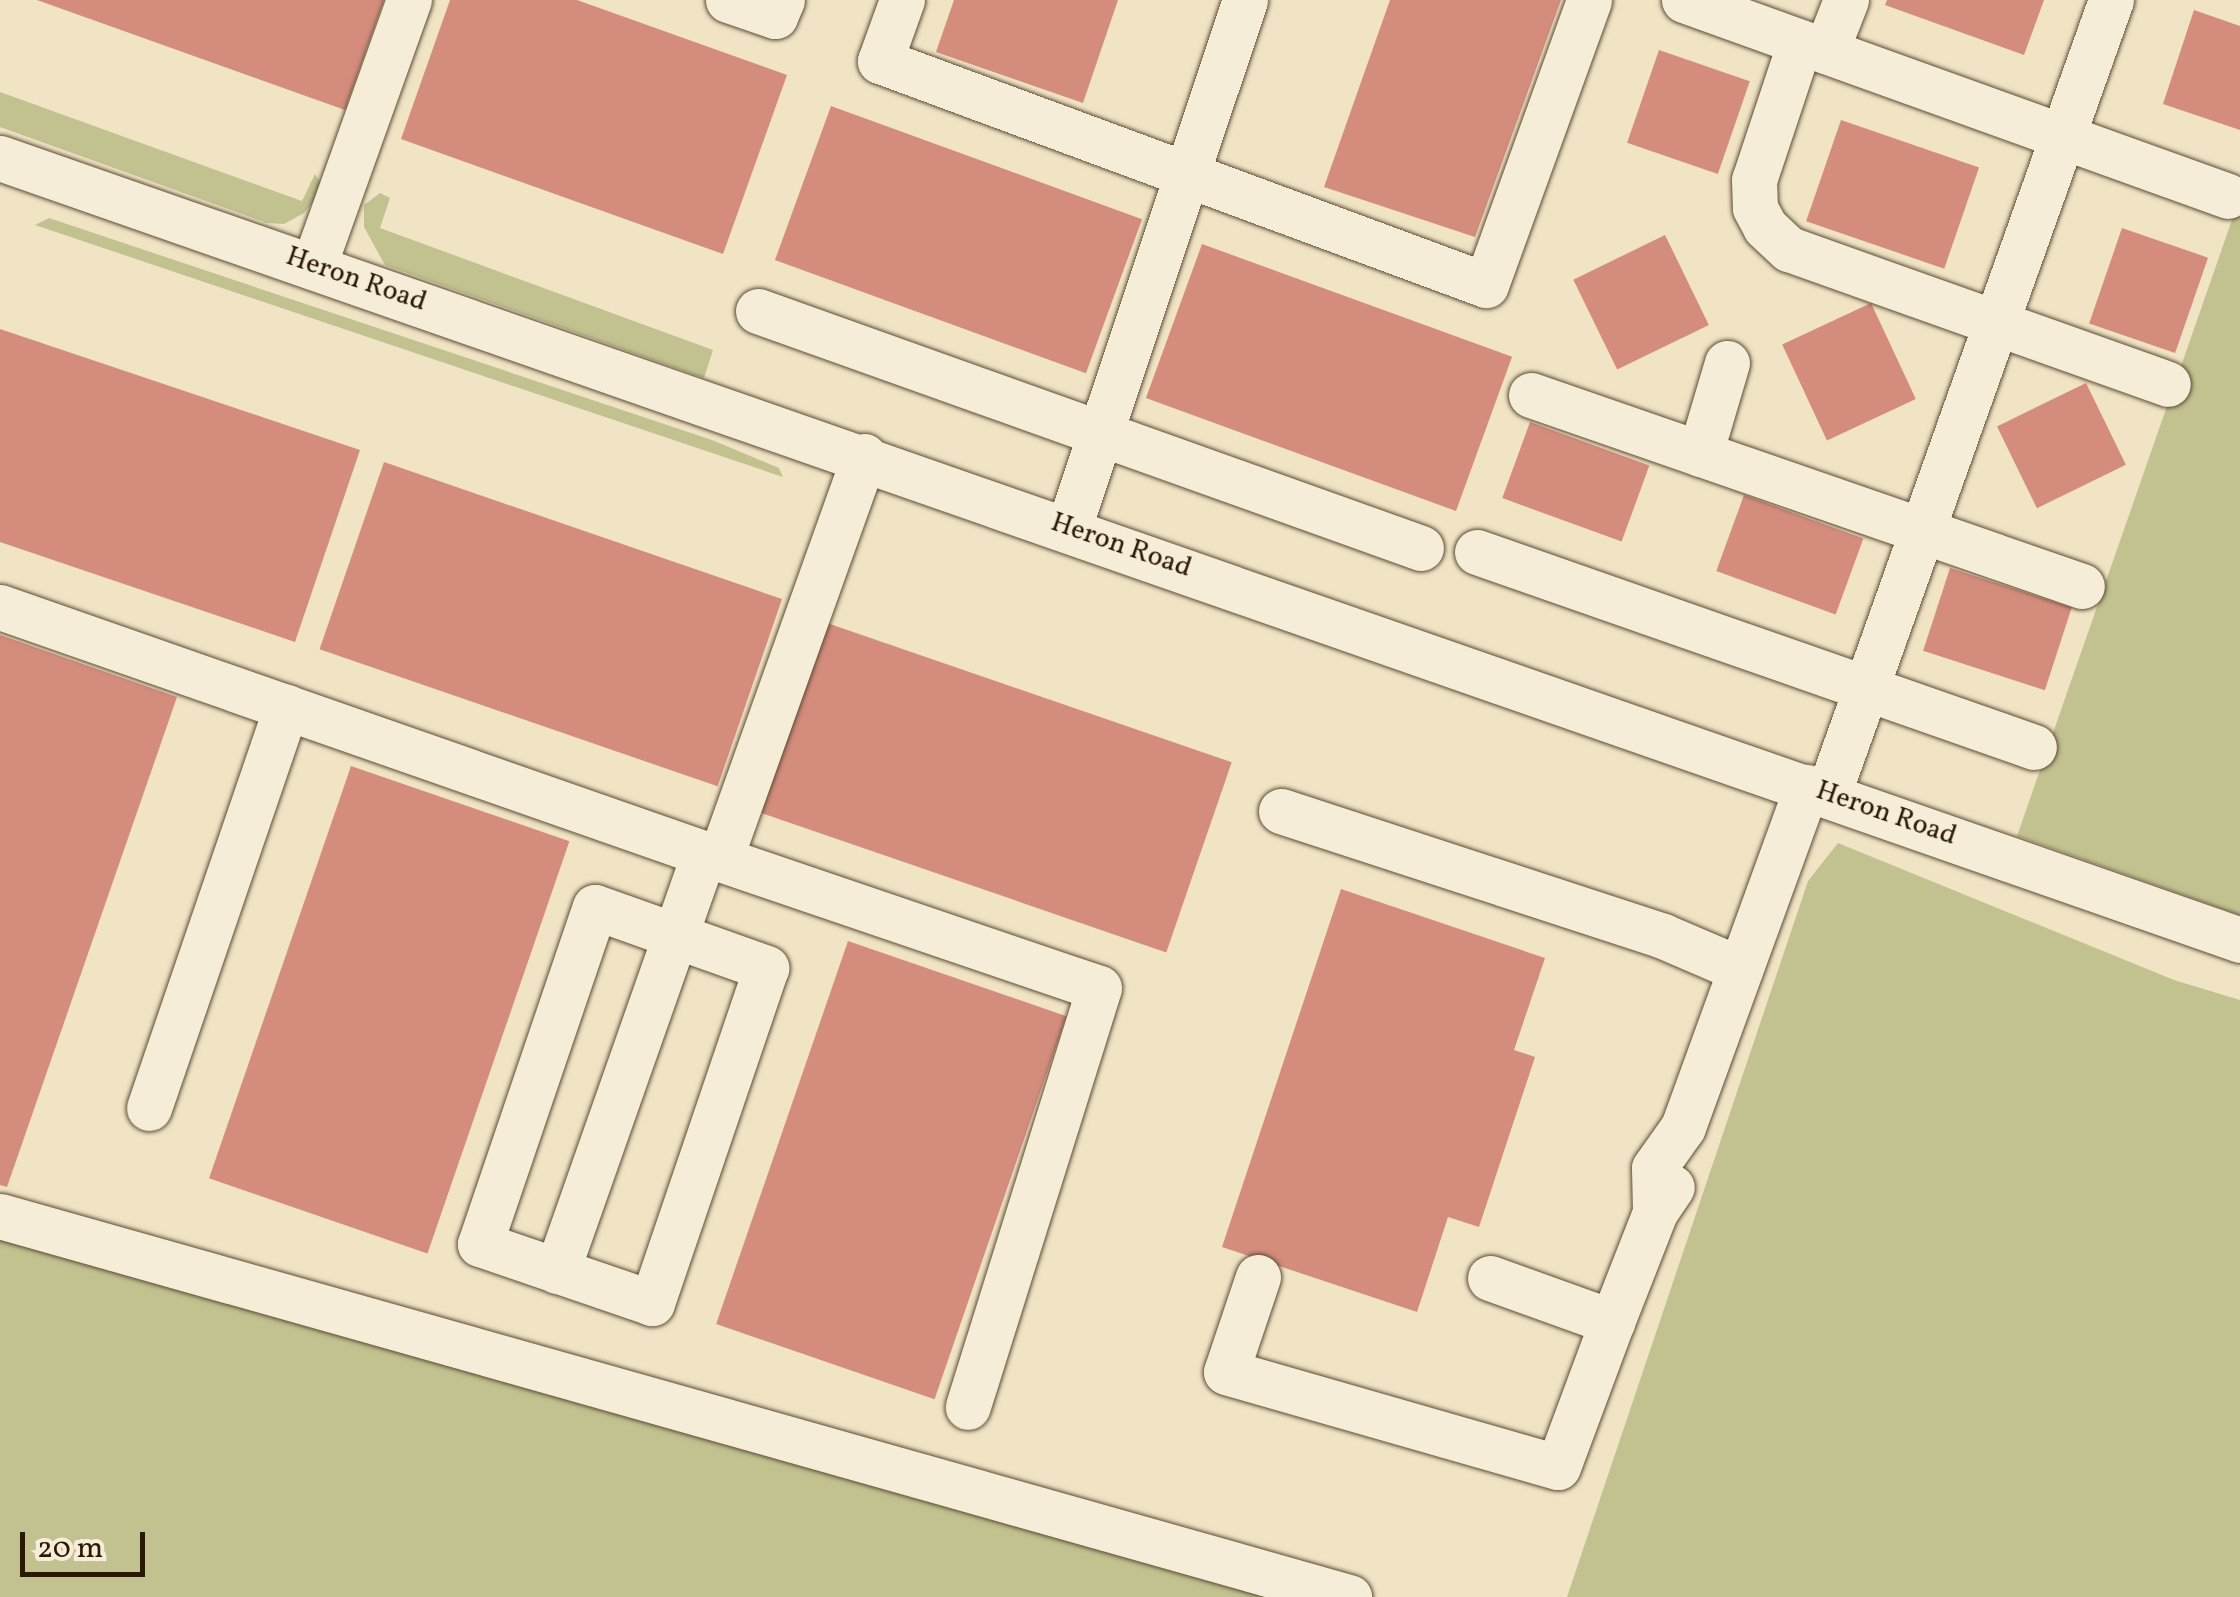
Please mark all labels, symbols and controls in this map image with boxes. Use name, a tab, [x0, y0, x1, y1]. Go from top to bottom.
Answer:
street label: Heron Road	[281, 240, 431, 320]
street label: Heron Road	[1046, 506, 1196, 586]
street label: Heron Road	[1811, 774, 1961, 854]
scale bar	[25, 1512, 150, 1574]
text: 20 m	[37, 1528, 103, 1570]

